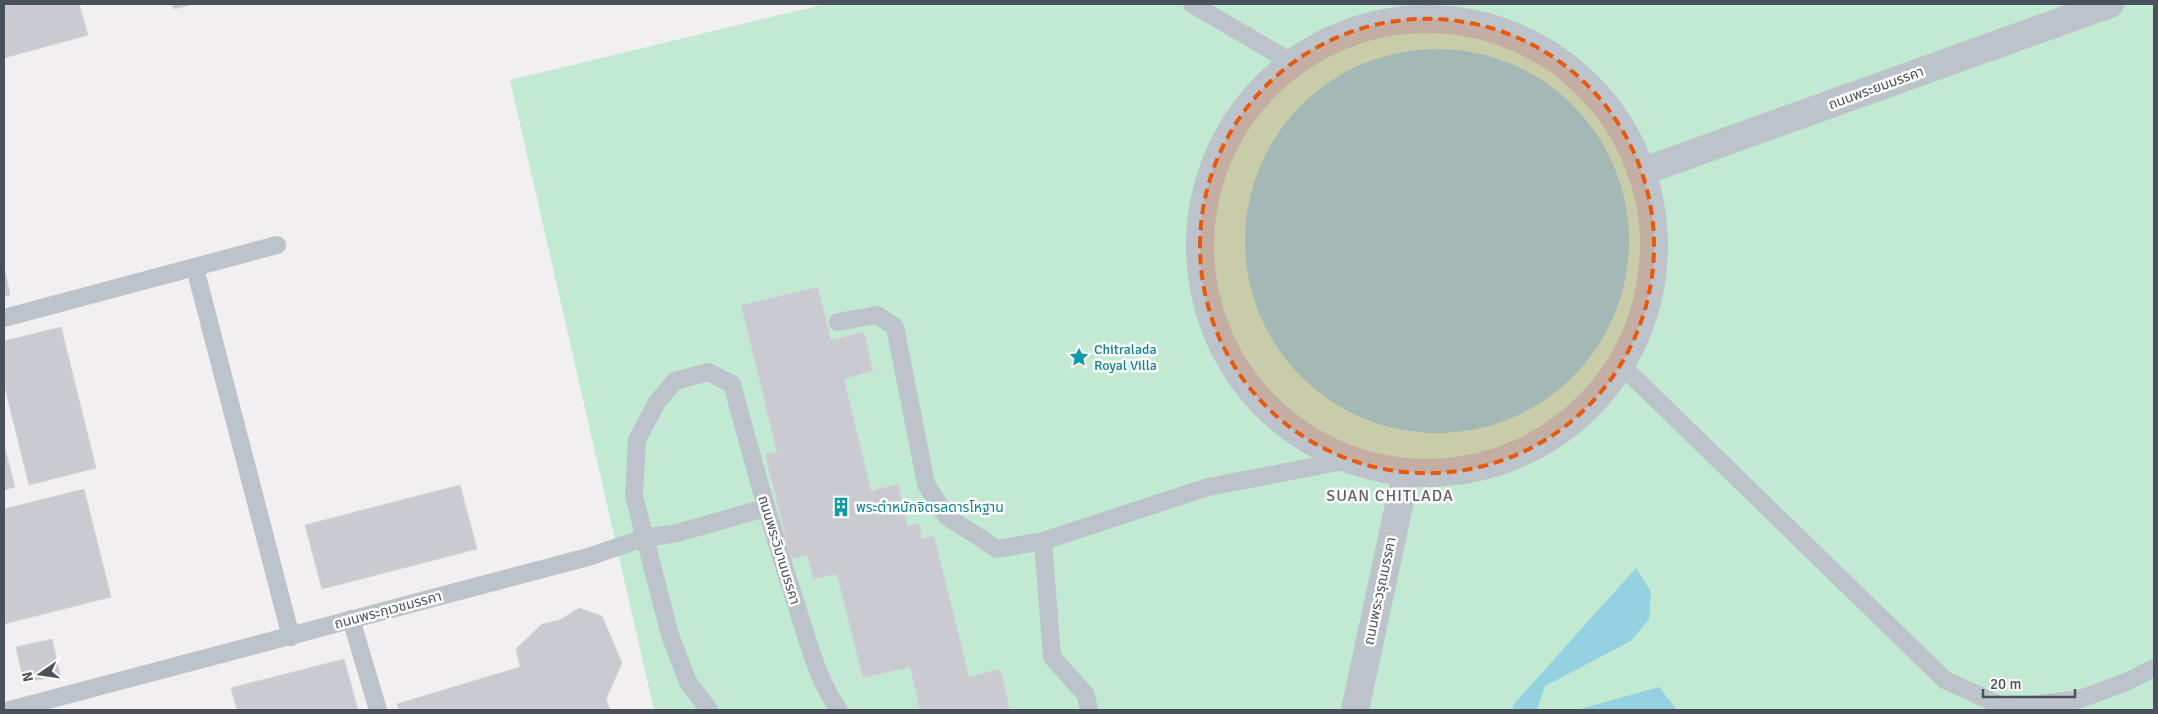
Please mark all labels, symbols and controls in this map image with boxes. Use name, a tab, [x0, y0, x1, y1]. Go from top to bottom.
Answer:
street label: ถนนพระยมมรรคา	[1826, 63, 1926, 113]
place label: Chitralada Royal Villa	[1094, 341, 1157, 374]
place icon: Chitralada Royal Villa	[1068, 346, 1090, 368]
district label: SUAN CHITLADA	[1326, 486, 1454, 506]
street label: ถนนพระวิมานมรรคา	[754, 493, 804, 607]
building icon: พระตำหนักจิตรลดารโหฐาน	[830, 496, 852, 518]
place label: พระตำหนักจิตรลดารโหฐาน	[856, 499, 1004, 516]
street label: ถนนพระวรุณมรรคา	[1360, 535, 1400, 647]
street label: ถนนพระกุเวชมรรคา	[332, 588, 444, 632]
north arrow	[15, 649, 65, 699]
scale bar	[1983, 666, 2076, 698]
text: N	[18, 670, 37, 683]
text: 20 m	[1990, 675, 2021, 693]

